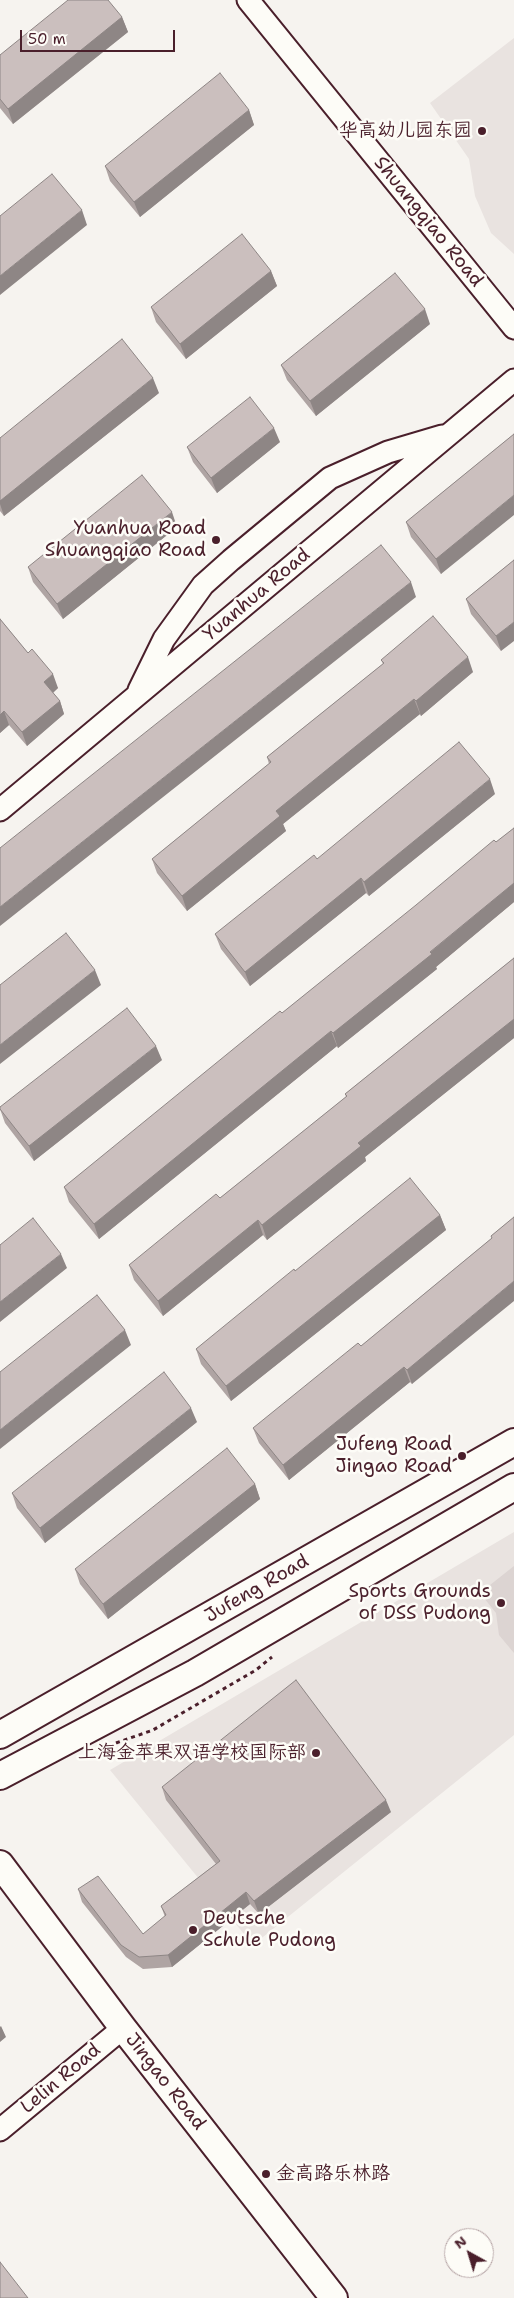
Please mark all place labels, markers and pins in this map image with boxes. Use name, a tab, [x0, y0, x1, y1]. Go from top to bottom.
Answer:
place label: 华高幼儿园东园	[339, 120, 472, 142]
marker: 华高幼儿园东园	[476, 125, 488, 137]
place label: Yuanhua Road Shuangqiao Road	[45, 518, 206, 562]
marker: Yuanhua Road Shuangqiao Road	[210, 534, 222, 546]
place label: Jufeng Road Jingao Road	[335, 1434, 452, 1478]
marker: Jufeng Road Jingao Road	[456, 1450, 468, 1462]
place label: Sports Grounds of DSS Pudong	[349, 1581, 491, 1625]
marker: Sports Grounds of DSS Pudong	[495, 1597, 507, 1609]
place label: 上海金苹果双语学校国际部	[78, 1742, 306, 1764]
marker: 上海金苹果双语学校国际部	[310, 1747, 322, 1759]
place label: Deutsche Schule Pudong	[203, 1908, 336, 1952]
marker: Deutsche Schule Pudong	[187, 1924, 199, 1936]
place label: 金高路乐林路	[276, 2163, 390, 2185]
marker: 金高路乐林路	[260, 2168, 272, 2180]

